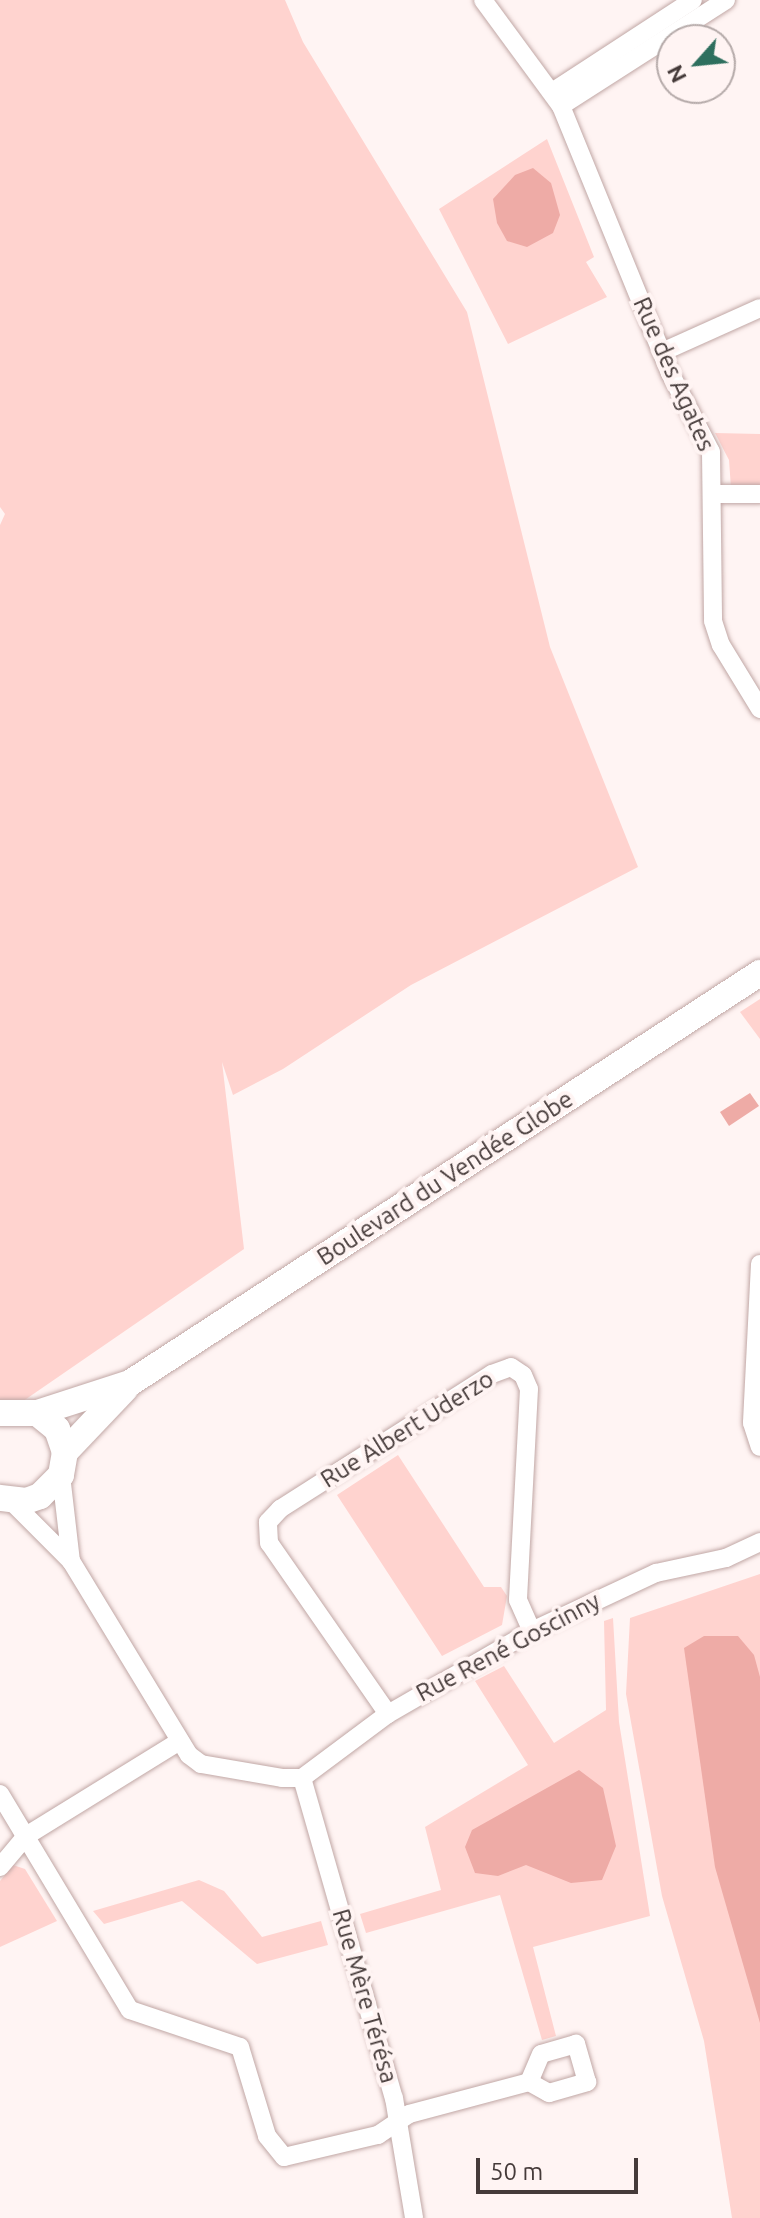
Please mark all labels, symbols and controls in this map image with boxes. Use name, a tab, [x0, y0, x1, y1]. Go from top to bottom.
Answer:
north arrow	[656, 24, 736, 104]
text: N	[661, 61, 691, 87]
street label: Rue des Agates	[627, 293, 721, 455]
street label: Boulevard du Vendée Globe	[312, 1084, 578, 1272]
street label: Rue Albert Uderzo	[315, 1364, 499, 1494]
street label: Rue René Goscinny	[411, 1586, 605, 1708]
street label: Rue Mère Térésa	[326, 1906, 404, 2086]
scale bar	[480, 2142, 642, 2192]
text: 50 m	[490, 2158, 543, 2185]

